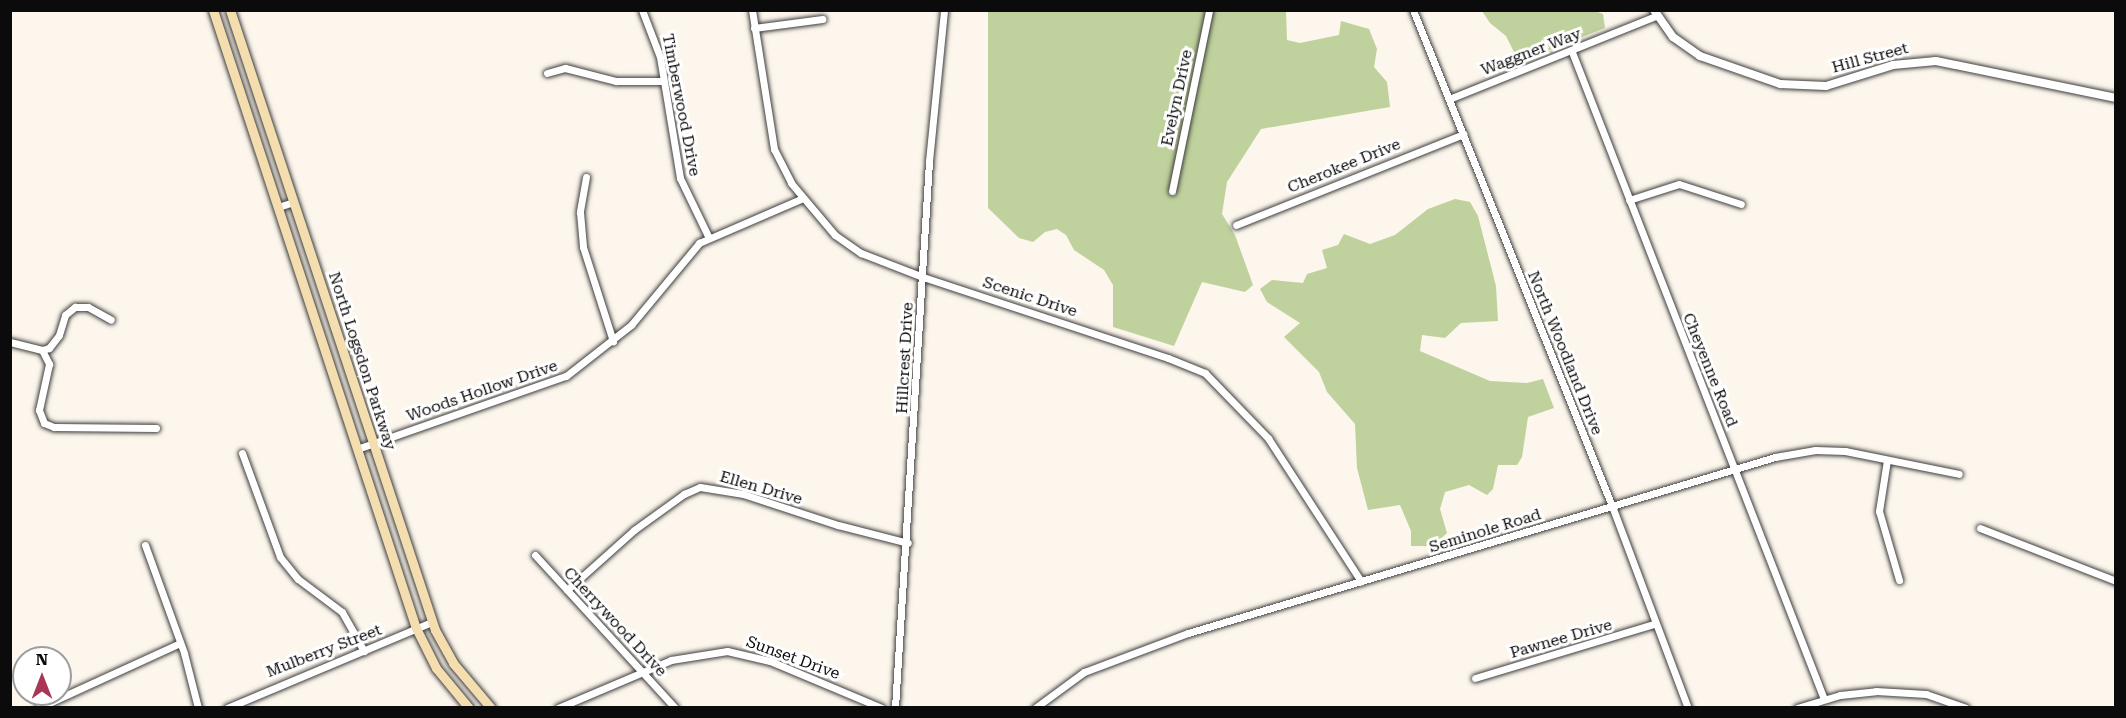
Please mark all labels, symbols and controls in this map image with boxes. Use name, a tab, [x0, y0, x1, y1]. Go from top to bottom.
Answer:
street label: Waggner Way	[1478, 24, 1584, 80]
street label: Timberwood Drive	[658, 32, 704, 178]
street label: Hill Street	[1830, 39, 1910, 77]
street label: Evelyn Drive	[1157, 48, 1197, 148]
street label: Cherokee Drive	[1285, 135, 1403, 197]
street label: North Woodland Drive	[1523, 268, 1607, 438]
street label: North Logsdon Parkway	[324, 270, 400, 452]
street label: Scenic Drive	[980, 273, 1080, 321]
street label: Hillcrest Drive	[892, 302, 918, 414]
street label: Cheyenne Road	[1678, 310, 1742, 430]
street label: Woods Hollow Drive	[404, 356, 560, 426]
street label: Ellen Drive	[717, 467, 805, 509]
street label: Seminole Road	[1427, 505, 1543, 557]
street label: Cherrywood Drive	[559, 563, 671, 681]
street label: Pawnee Drive	[1508, 615, 1614, 663]
street label: Mulberry Street	[264, 620, 384, 682]
street label: Sunset Drive	[743, 632, 843, 684]
north arrow	[12, 646, 72, 706]
text: N	[36, 650, 48, 669]

